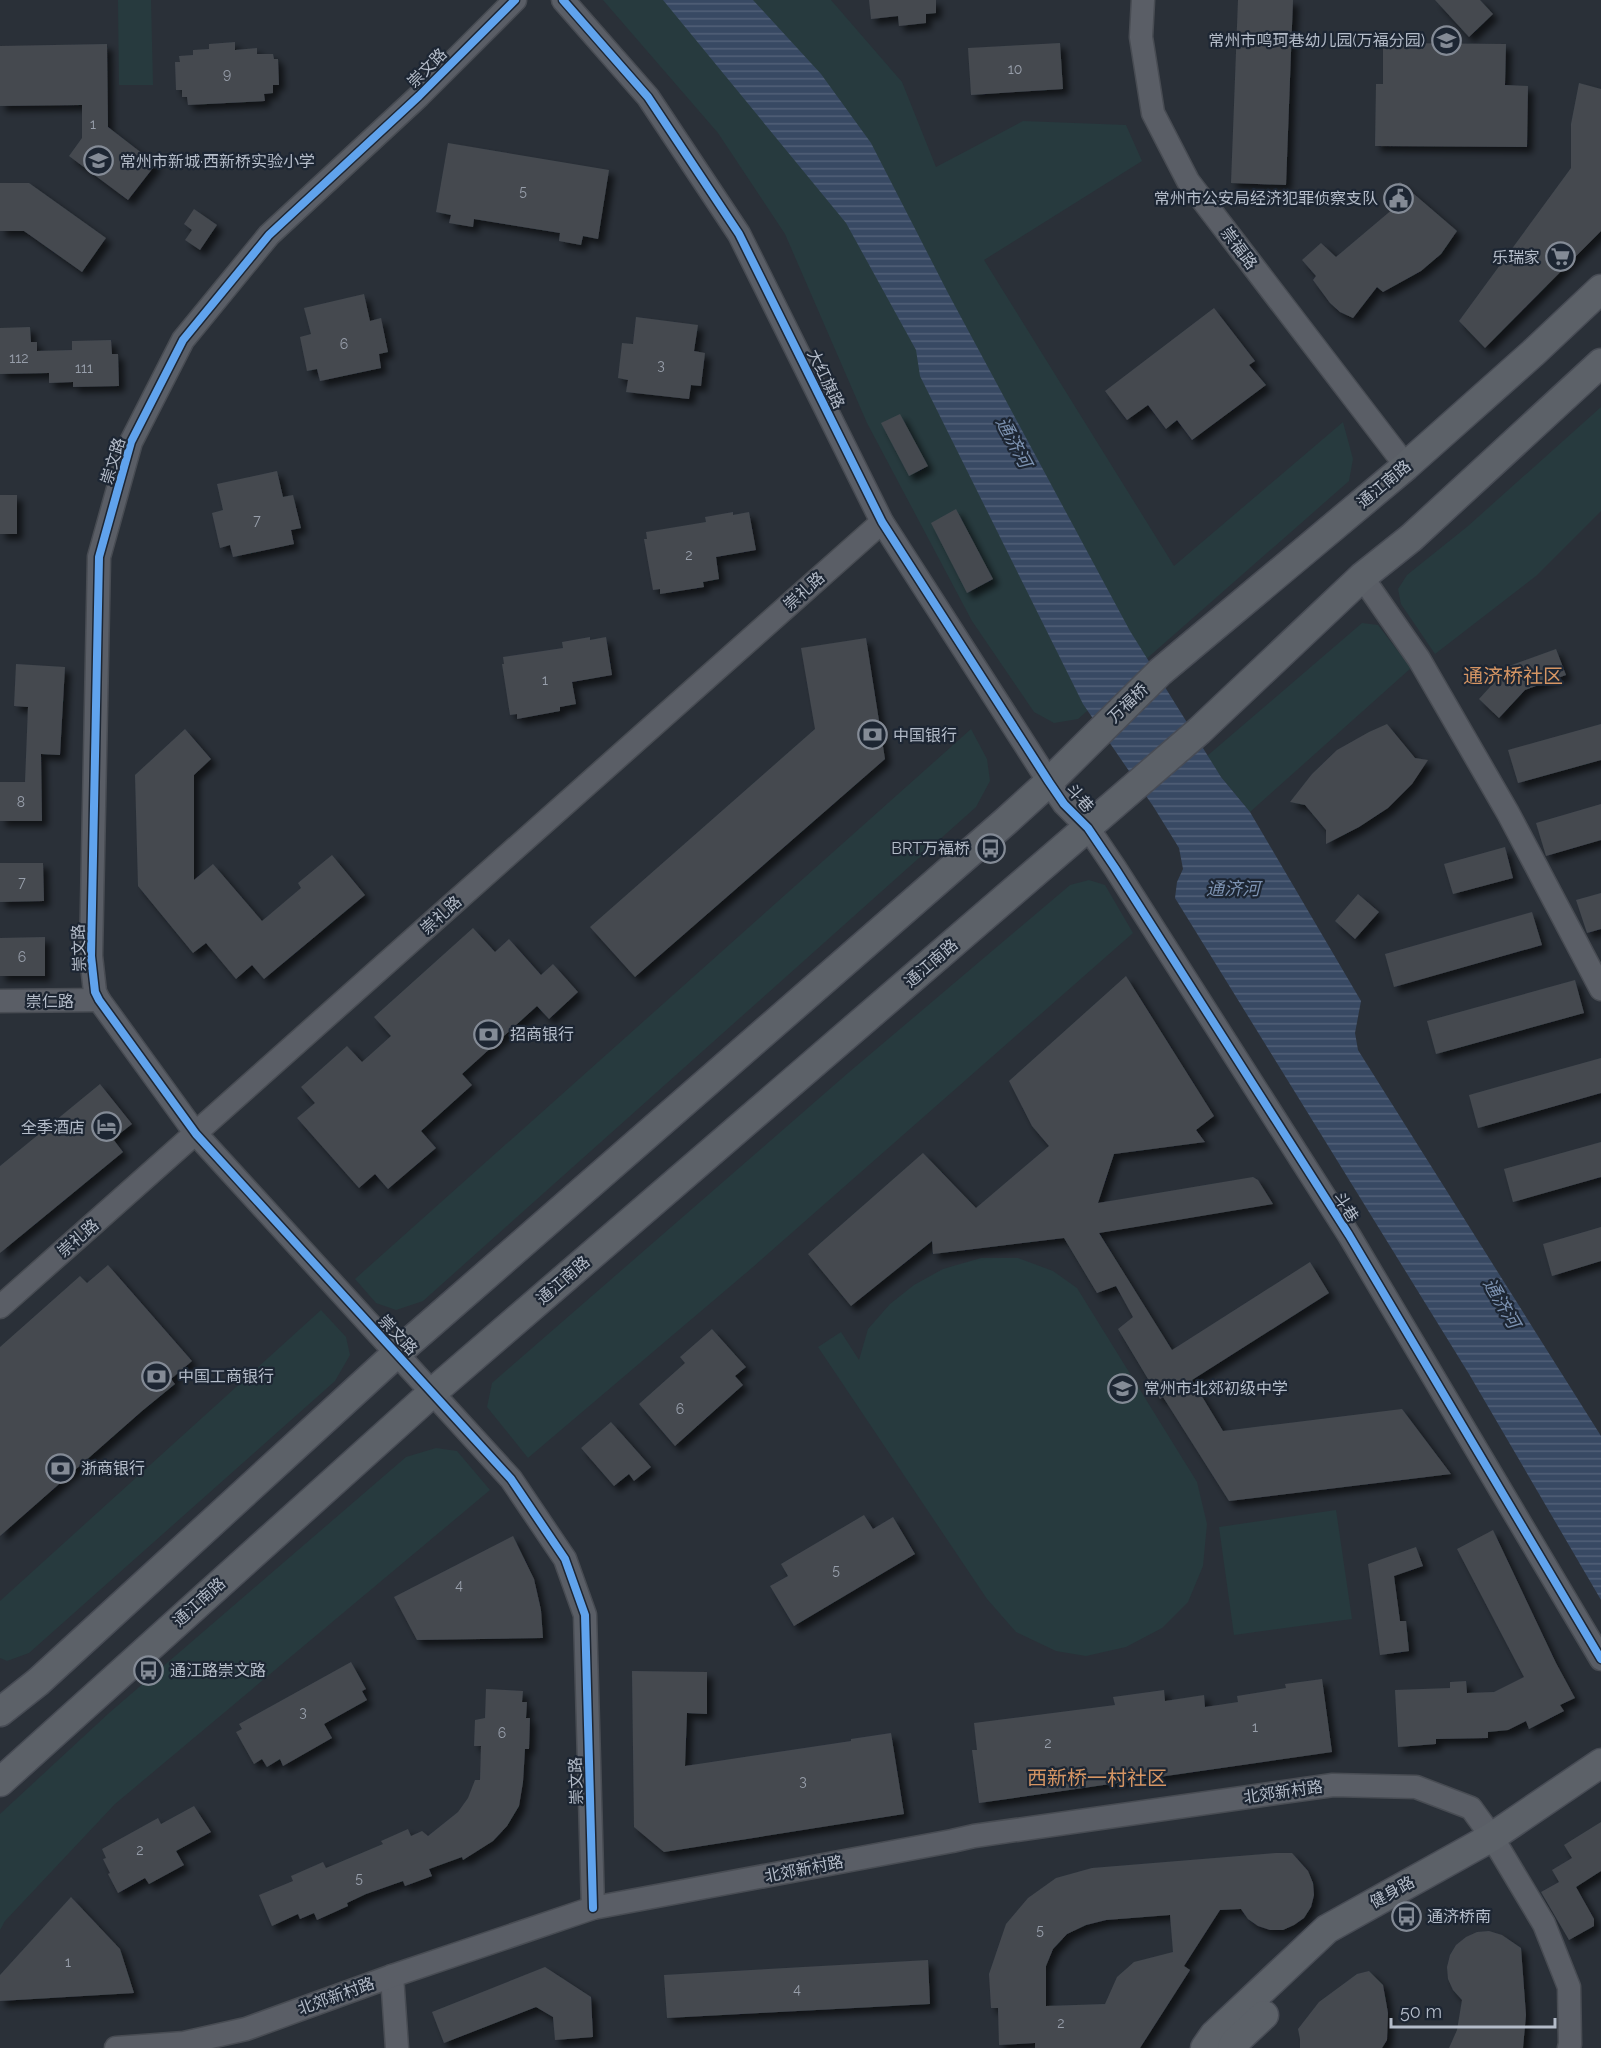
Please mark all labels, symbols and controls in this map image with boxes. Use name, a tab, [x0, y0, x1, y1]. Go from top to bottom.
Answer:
school or university icon: 常州市鸣珂巷幼儿园(万福分园)	[1430, 24, 1462, 56]
place label: 常州市鸣珂巷幼儿园(万福分园)	[1208, 31, 1425, 50]
street label: 崇文路	[403, 44, 451, 92]
house number: 10	[1008, 61, 1022, 77]
house number: 9	[223, 66, 231, 82]
house number: 1	[90, 116, 96, 132]
school or university icon: 常州市新城·西新桥实验小学	[83, 145, 115, 177]
place label: 常州市新城·西新桥实验小学	[120, 152, 315, 171]
public building icon: 常州市公安局经济犯罪侦察支队	[1383, 182, 1415, 214]
house number: 5	[519, 183, 527, 199]
place label: 常州市公安局经济犯罪侦察支队	[1154, 189, 1378, 208]
street label: 崇福路	[1217, 223, 1261, 273]
supermarket icon: 乐瑞家	[1545, 241, 1577, 273]
place label: 乐瑞家	[1492, 248, 1540, 267]
house number: 6	[340, 336, 348, 352]
street label: 大红旗路	[803, 346, 849, 412]
house number: 112	[9, 350, 29, 366]
house number: 3	[657, 357, 665, 373]
house number: 111	[75, 360, 93, 376]
water label: 通济河	[992, 413, 1037, 473]
street label: 崇文路	[97, 435, 129, 487]
street label: 通江南路	[1353, 456, 1415, 512]
house number: 7	[253, 512, 261, 528]
house number: 2	[685, 547, 693, 563]
street label: 崇礼路	[780, 568, 828, 614]
district label: 通济桥社区	[1463, 664, 1563, 688]
house number: 1	[542, 672, 548, 688]
street label: 万福桥	[1104, 679, 1152, 727]
bank icon: 中国银行	[856, 719, 888, 751]
place label: 中国银行	[893, 726, 957, 745]
street label: 斗巷	[1062, 780, 1098, 816]
house number: 8	[17, 794, 25, 810]
bus stop icon: BRT万福桥	[975, 832, 1007, 864]
place label: BRT万福桥	[891, 839, 970, 858]
house number: 7	[18, 874, 26, 890]
water label: 通济河	[1206, 878, 1263, 899]
street label: 崇礼路	[417, 892, 465, 938]
street label: 崇文路	[69, 924, 89, 972]
street label: 通江南路	[901, 935, 961, 991]
house number: 6	[18, 949, 26, 965]
street label: 崇仁路	[26, 992, 74, 1011]
bank icon: 招商银行	[473, 1018, 505, 1050]
place label: 招商银行	[510, 1025, 574, 1044]
hotel icon: 全季酒店	[90, 1111, 122, 1143]
place label: 全季酒店	[21, 1118, 85, 1137]
street label: 斗巷	[1329, 1188, 1363, 1226]
street label: 崇礼路	[54, 1215, 102, 1261]
street label: 通江南路	[533, 1252, 593, 1308]
water label: 通济河	[1479, 1274, 1526, 1334]
street label: 崇文路	[375, 1311, 421, 1359]
bank icon: 中国工商银行	[141, 1360, 173, 1392]
place label: 中国工商银行	[178, 1367, 274, 1386]
school or university icon: 常州市北郊初级中学	[1107, 1372, 1139, 1404]
place label: 常州市北郊初级中学	[1144, 1379, 1288, 1398]
house number: 6	[676, 1401, 684, 1417]
bank icon: 浙商银行	[44, 1452, 76, 1484]
place label: 浙商银行	[81, 1459, 145, 1478]
house number: 5	[832, 1562, 840, 1578]
street label: 通江南路	[169, 1574, 229, 1630]
house number: 4	[455, 1577, 463, 1593]
bus stop icon: 通江路崇文路	[133, 1654, 165, 1686]
place label: 通江路崇文路	[170, 1661, 266, 1680]
house number: 3	[299, 1704, 307, 1720]
house number: 1	[1252, 1719, 1258, 1735]
house number: 6	[498, 1725, 506, 1741]
house number: 2	[1044, 1735, 1052, 1751]
street label: 崇文路	[566, 1757, 586, 1805]
district label: 西新桥一村社区	[1027, 1766, 1167, 1790]
house number: 3	[799, 1773, 807, 1789]
street label: 北郊新村路	[1242, 1777, 1324, 1807]
house number: 2	[136, 1842, 144, 1858]
street label: 北郊新村路	[763, 1852, 845, 1886]
house number: 5	[355, 1870, 363, 1886]
street label: 健身路	[1366, 1872, 1418, 1912]
bus stop icon: 通济桥南	[1390, 1900, 1422, 1932]
place label: 通济桥南	[1427, 1907, 1491, 1926]
house number: 5	[1036, 1922, 1044, 1938]
house number: 1	[65, 1954, 71, 1970]
street label: 北郊新村路	[295, 1973, 377, 2019]
house number: 4	[793, 1981, 801, 1997]
scale bar	[1391, 1991, 1554, 2029]
text: 50 m	[1400, 2001, 1442, 2022]
house number: 2	[1057, 2015, 1065, 2031]

